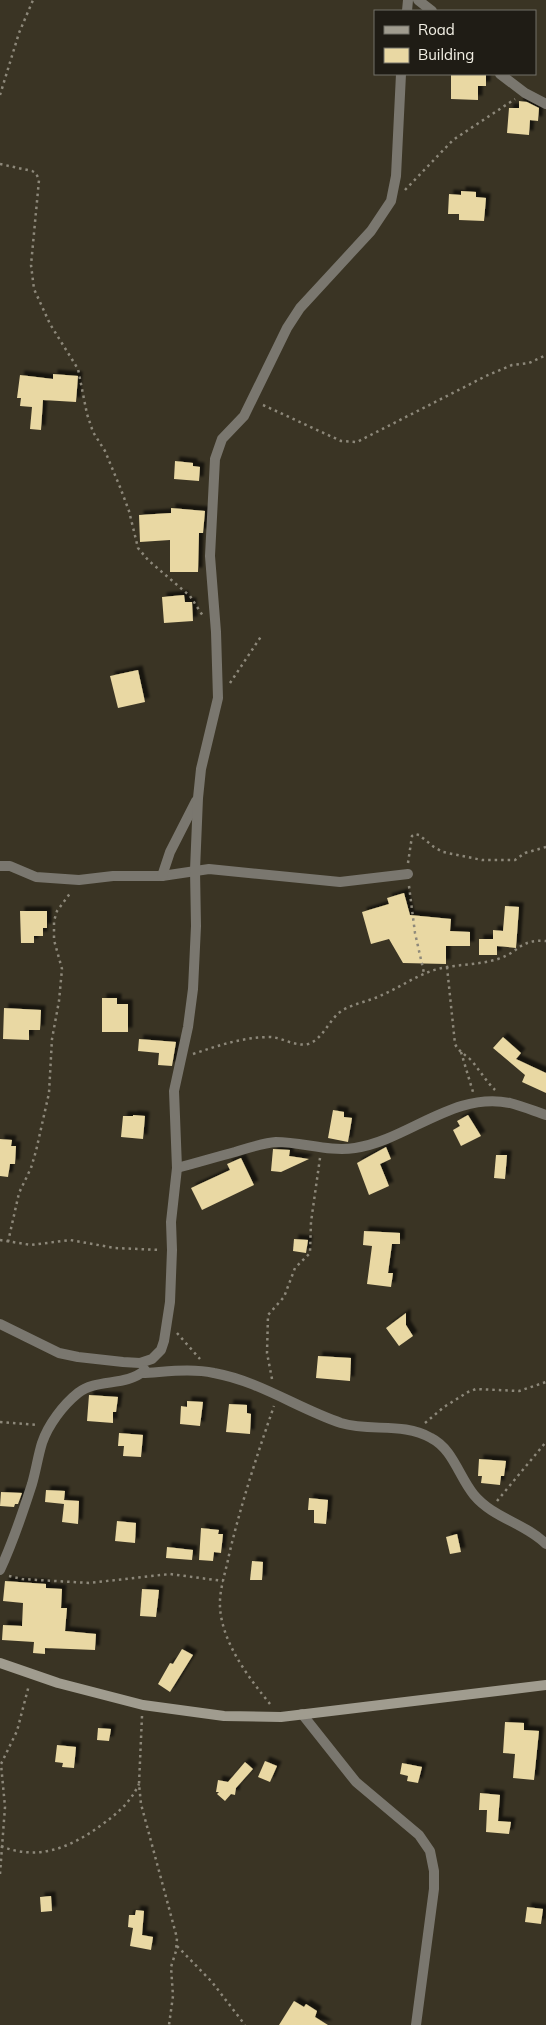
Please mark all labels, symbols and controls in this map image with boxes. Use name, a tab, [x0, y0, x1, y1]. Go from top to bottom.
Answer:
legend	[374, 10, 536, 75]
text: Road	[418, 20, 455, 39]
text: Building	[418, 45, 474, 64]

